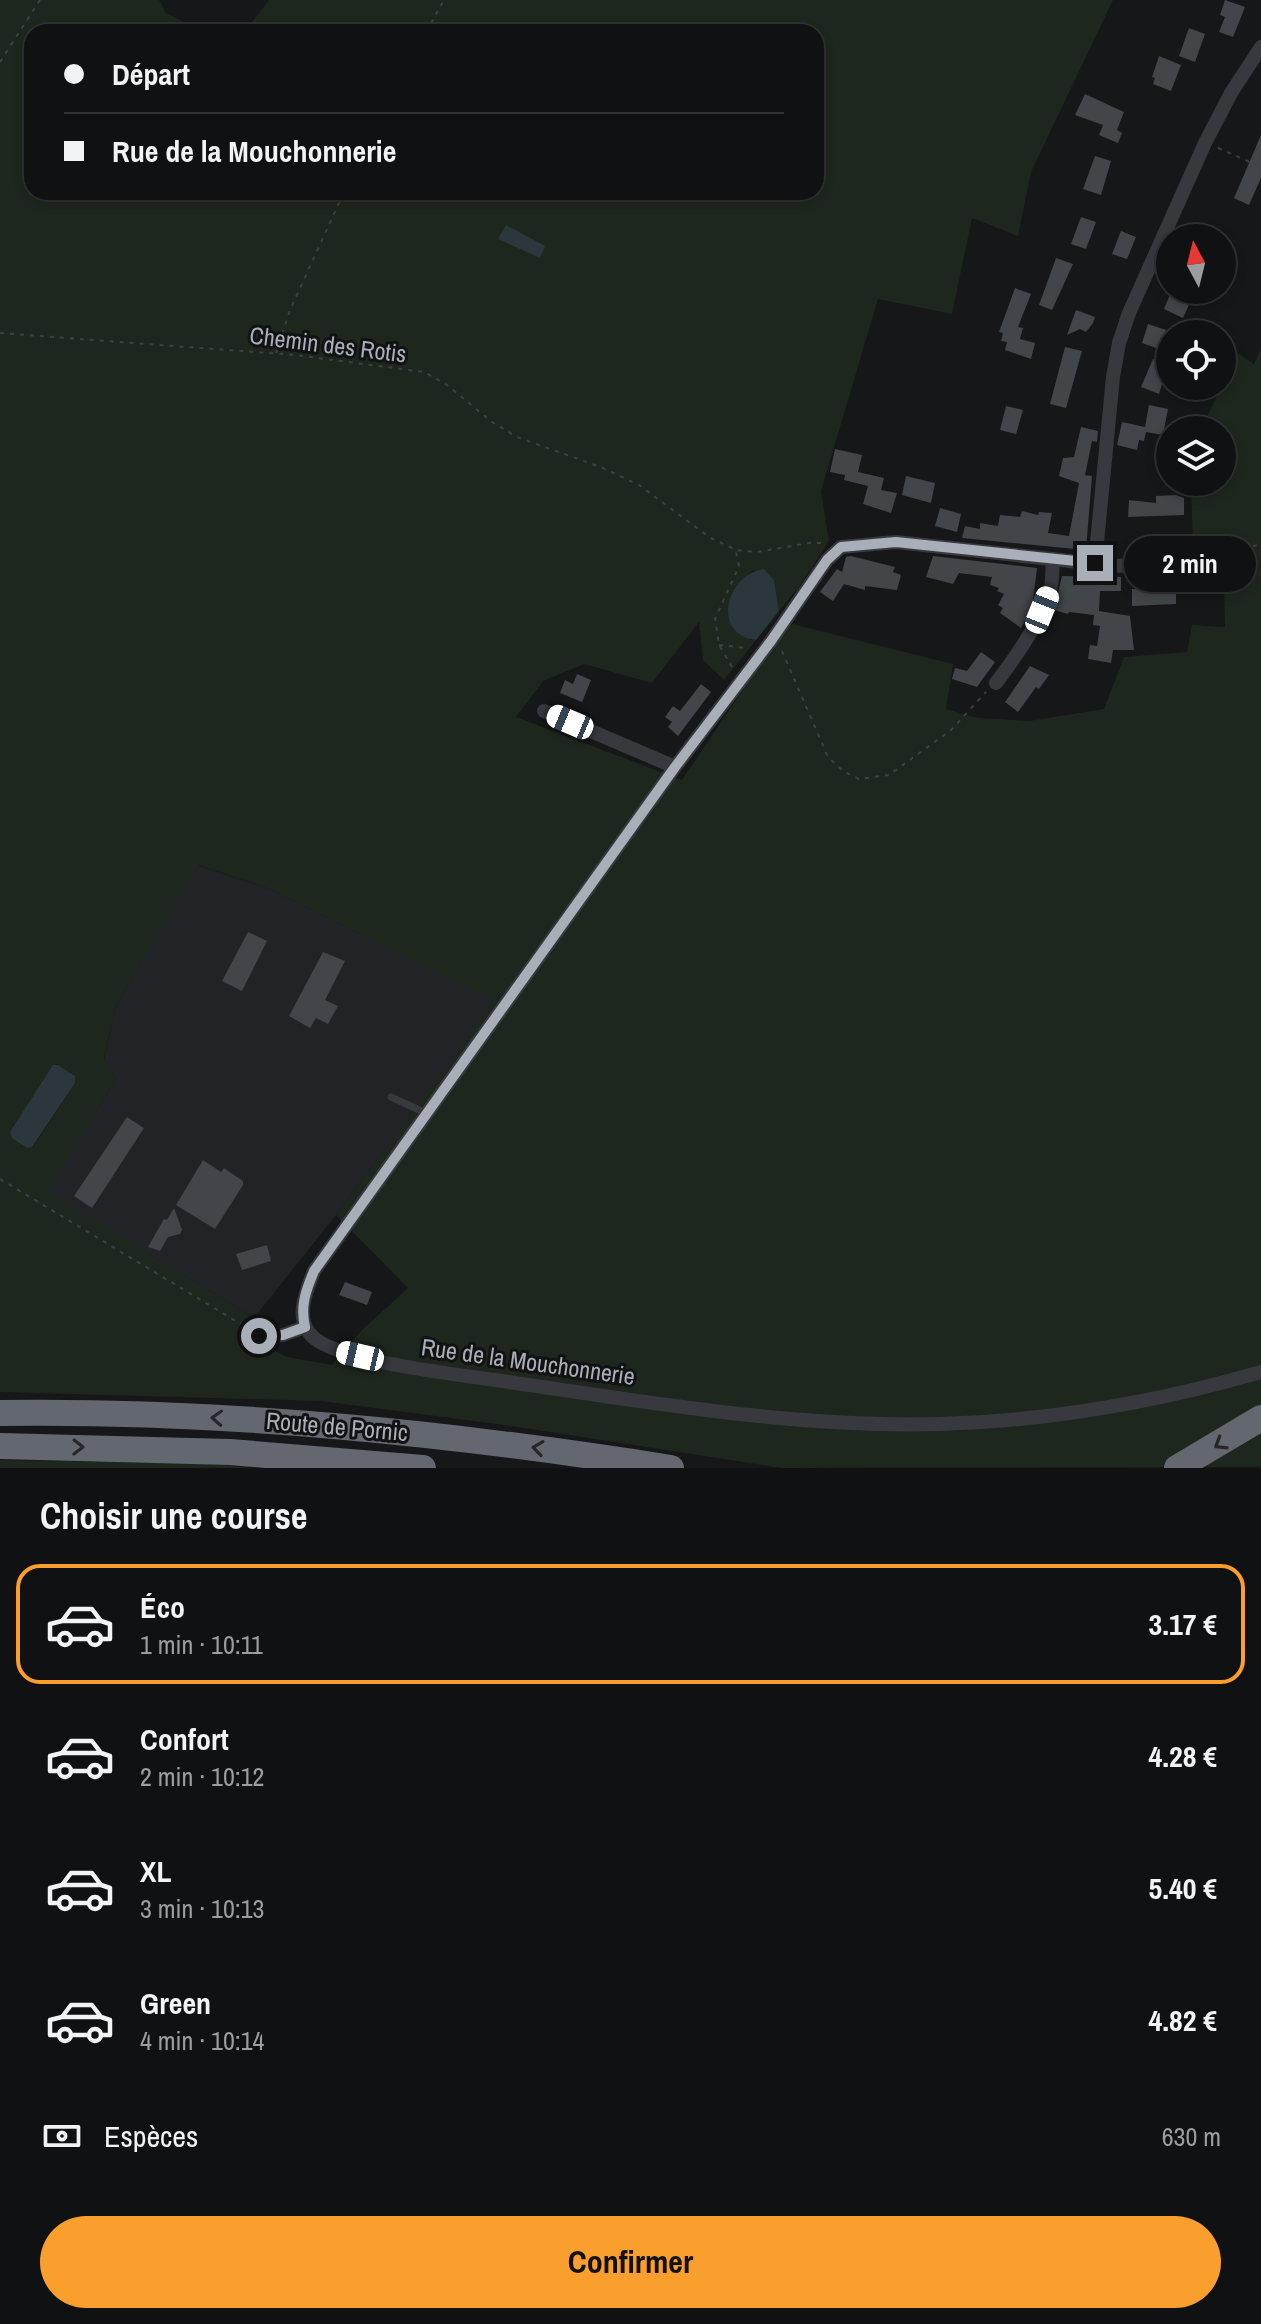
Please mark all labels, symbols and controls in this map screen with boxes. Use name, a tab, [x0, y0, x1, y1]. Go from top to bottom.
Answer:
text: Départ	[112, 54, 190, 94]
text: Rue de la Mouchonnerie	[112, 131, 396, 171]
north arrow	[1156, 224, 1236, 304]
map controls	[1156, 224, 1236, 496]
street label: Chemin des Rotis	[248, 319, 408, 369]
button: locate	[1156, 320, 1236, 400]
button: layers	[1156, 416, 1236, 496]
callout: 2 min	[1123, 535, 1255, 591]
route end	[1077, 545, 1113, 581]
text: 2 min	[1162, 546, 1218, 581]
car	[1022, 583, 1062, 637]
car	[543, 702, 597, 742]
route start	[241, 1318, 277, 1354]
street label: Rue de la Mouchonnerie	[419, 1330, 637, 1392]
car	[334, 1339, 386, 1373]
street label: Route de Pornic	[265, 1404, 409, 1448]
one-way arrow	[210, 1410, 223, 1427]
one-way arrow	[1214, 1435, 1229, 1450]
one-way arrow	[72, 1438, 85, 1455]
one-way arrow	[532, 1440, 545, 1457]
text: Choisir une course	[40, 1492, 307, 1540]
text: Éco	[140, 1587, 185, 1627]
icon: car	[44, 1588, 116, 1660]
text: 3.17 €	[1149, 1604, 1217, 1644]
text: 1 min · 10:11	[140, 1627, 263, 1662]
text: Confort	[140, 1719, 229, 1759]
icon: car	[44, 1720, 116, 1792]
text: 4.28 €	[1149, 1736, 1217, 1776]
text: 2 min · 10:12	[140, 1759, 264, 1794]
text: XL	[140, 1851, 171, 1891]
icon: car	[44, 1852, 116, 1924]
text: 5.40 €	[1149, 1868, 1217, 1908]
text: 3 min · 10:13	[140, 1891, 264, 1926]
text: Green	[140, 1983, 211, 2023]
icon: car	[44, 1984, 116, 2056]
text: 4.82 €	[1149, 2000, 1217, 2040]
text: 4 min · 10:14	[140, 2023, 264, 2058]
icon: cash	[40, 2114, 84, 2158]
text: Espèces	[104, 2116, 198, 2156]
text: 630 m	[1162, 2119, 1221, 2154]
button: Confirmer	[40, 2216, 1221, 2308]

